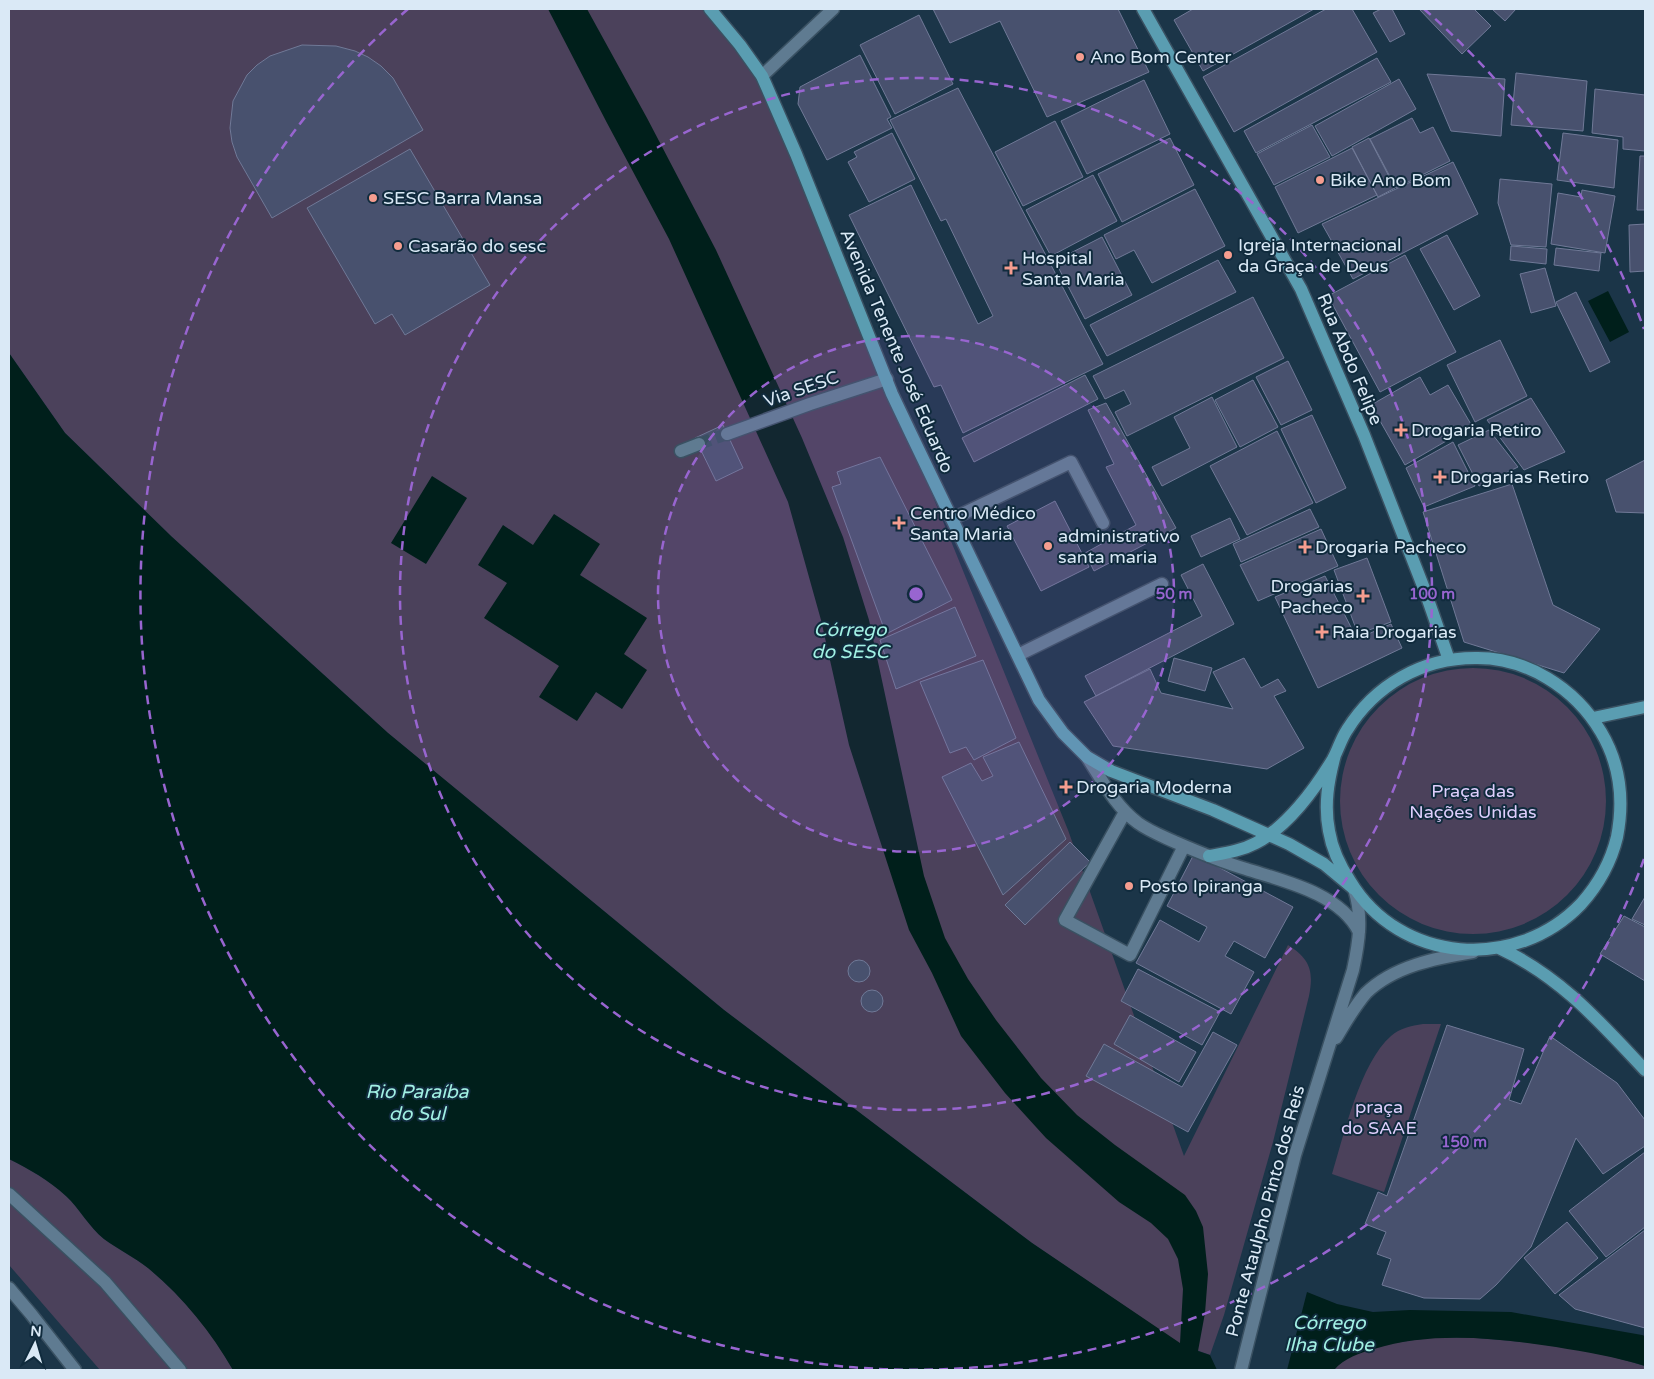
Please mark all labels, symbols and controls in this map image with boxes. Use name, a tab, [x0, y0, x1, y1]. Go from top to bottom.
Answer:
place label: Ano Bom Center	[1090, 46, 1232, 68]
marker: Ano Bom Center	[1074, 51, 1086, 63]
place label: Bike Ano Bom	[1330, 169, 1451, 191]
marker: Bike Ano Bom	[1314, 174, 1326, 186]
place label: SESC Barra Mansa	[383, 187, 542, 209]
marker: SESC Barra Mansa	[367, 192, 379, 204]
street label: Avenida Tenente José Eduardo	[836, 226, 959, 476]
place label: Igreja Internacional da Graça de Deus	[1238, 234, 1402, 277]
place label: Casarão do sesc	[408, 235, 546, 257]
marker: Casarão do sesc	[392, 240, 404, 252]
place label: Hospital Santa Maria	[1022, 247, 1125, 290]
marker: Igreja Internacional da Graça de Deus	[1222, 249, 1234, 261]
marker: Hospital Santa Maria	[1004, 261, 1018, 275]
street label: Rua Abdo Felipe	[1312, 290, 1388, 428]
street label: Via SESC	[761, 366, 841, 412]
place label: Drogaria Retiro	[1411, 419, 1542, 441]
marker: Drogaria Retiro	[1395, 424, 1407, 436]
place label: Drogarias Retiro	[1450, 466, 1589, 488]
marker: Drogarias Retiro	[1434, 471, 1446, 483]
place label: Centro Médico Santa Maria	[910, 502, 1036, 545]
marker: Centro Médico Santa Maria	[892, 516, 906, 530]
place label: administrativo santa maria	[1058, 525, 1180, 568]
place label: Drogaria Pacheco	[1315, 536, 1467, 558]
marker: administrativo santa maria	[1042, 540, 1054, 552]
marker: Drogaria Pacheco	[1299, 541, 1311, 553]
place label: Drogarias Pacheco	[1270, 575, 1353, 618]
centre of rings	[907, 585, 925, 603]
text: 50 m	[1156, 585, 1192, 603]
text: 100 m	[1409, 585, 1455, 603]
marker: Drogarias Pacheco	[1357, 590, 1369, 602]
water label: Córrego do SESC	[811, 619, 891, 663]
place label: Raia Drogarias	[1332, 621, 1457, 643]
marker: Raia Drogarias	[1316, 626, 1328, 638]
place label: Drogaria Moderna	[1076, 776, 1232, 798]
park label: Praça das Nações Unidas	[1409, 780, 1537, 823]
marker: Drogaria Moderna	[1060, 781, 1072, 793]
place label: Posto Ipiranga	[1139, 875, 1263, 897]
marker: Posto Ipiranga	[1123, 880, 1135, 892]
water label: Rio Paraíba do Sul	[365, 1081, 470, 1125]
street label: Ponte Ataulpho Pinto dos Reis	[1221, 1083, 1309, 1339]
park label: praça do SAAE	[1341, 1096, 1417, 1139]
text: 150 m	[1441, 1133, 1487, 1151]
water label: Córrego Ilha Clube	[1284, 1312, 1375, 1356]
north arrow	[10, 1319, 60, 1369]
text: N	[30, 1323, 42, 1341]

